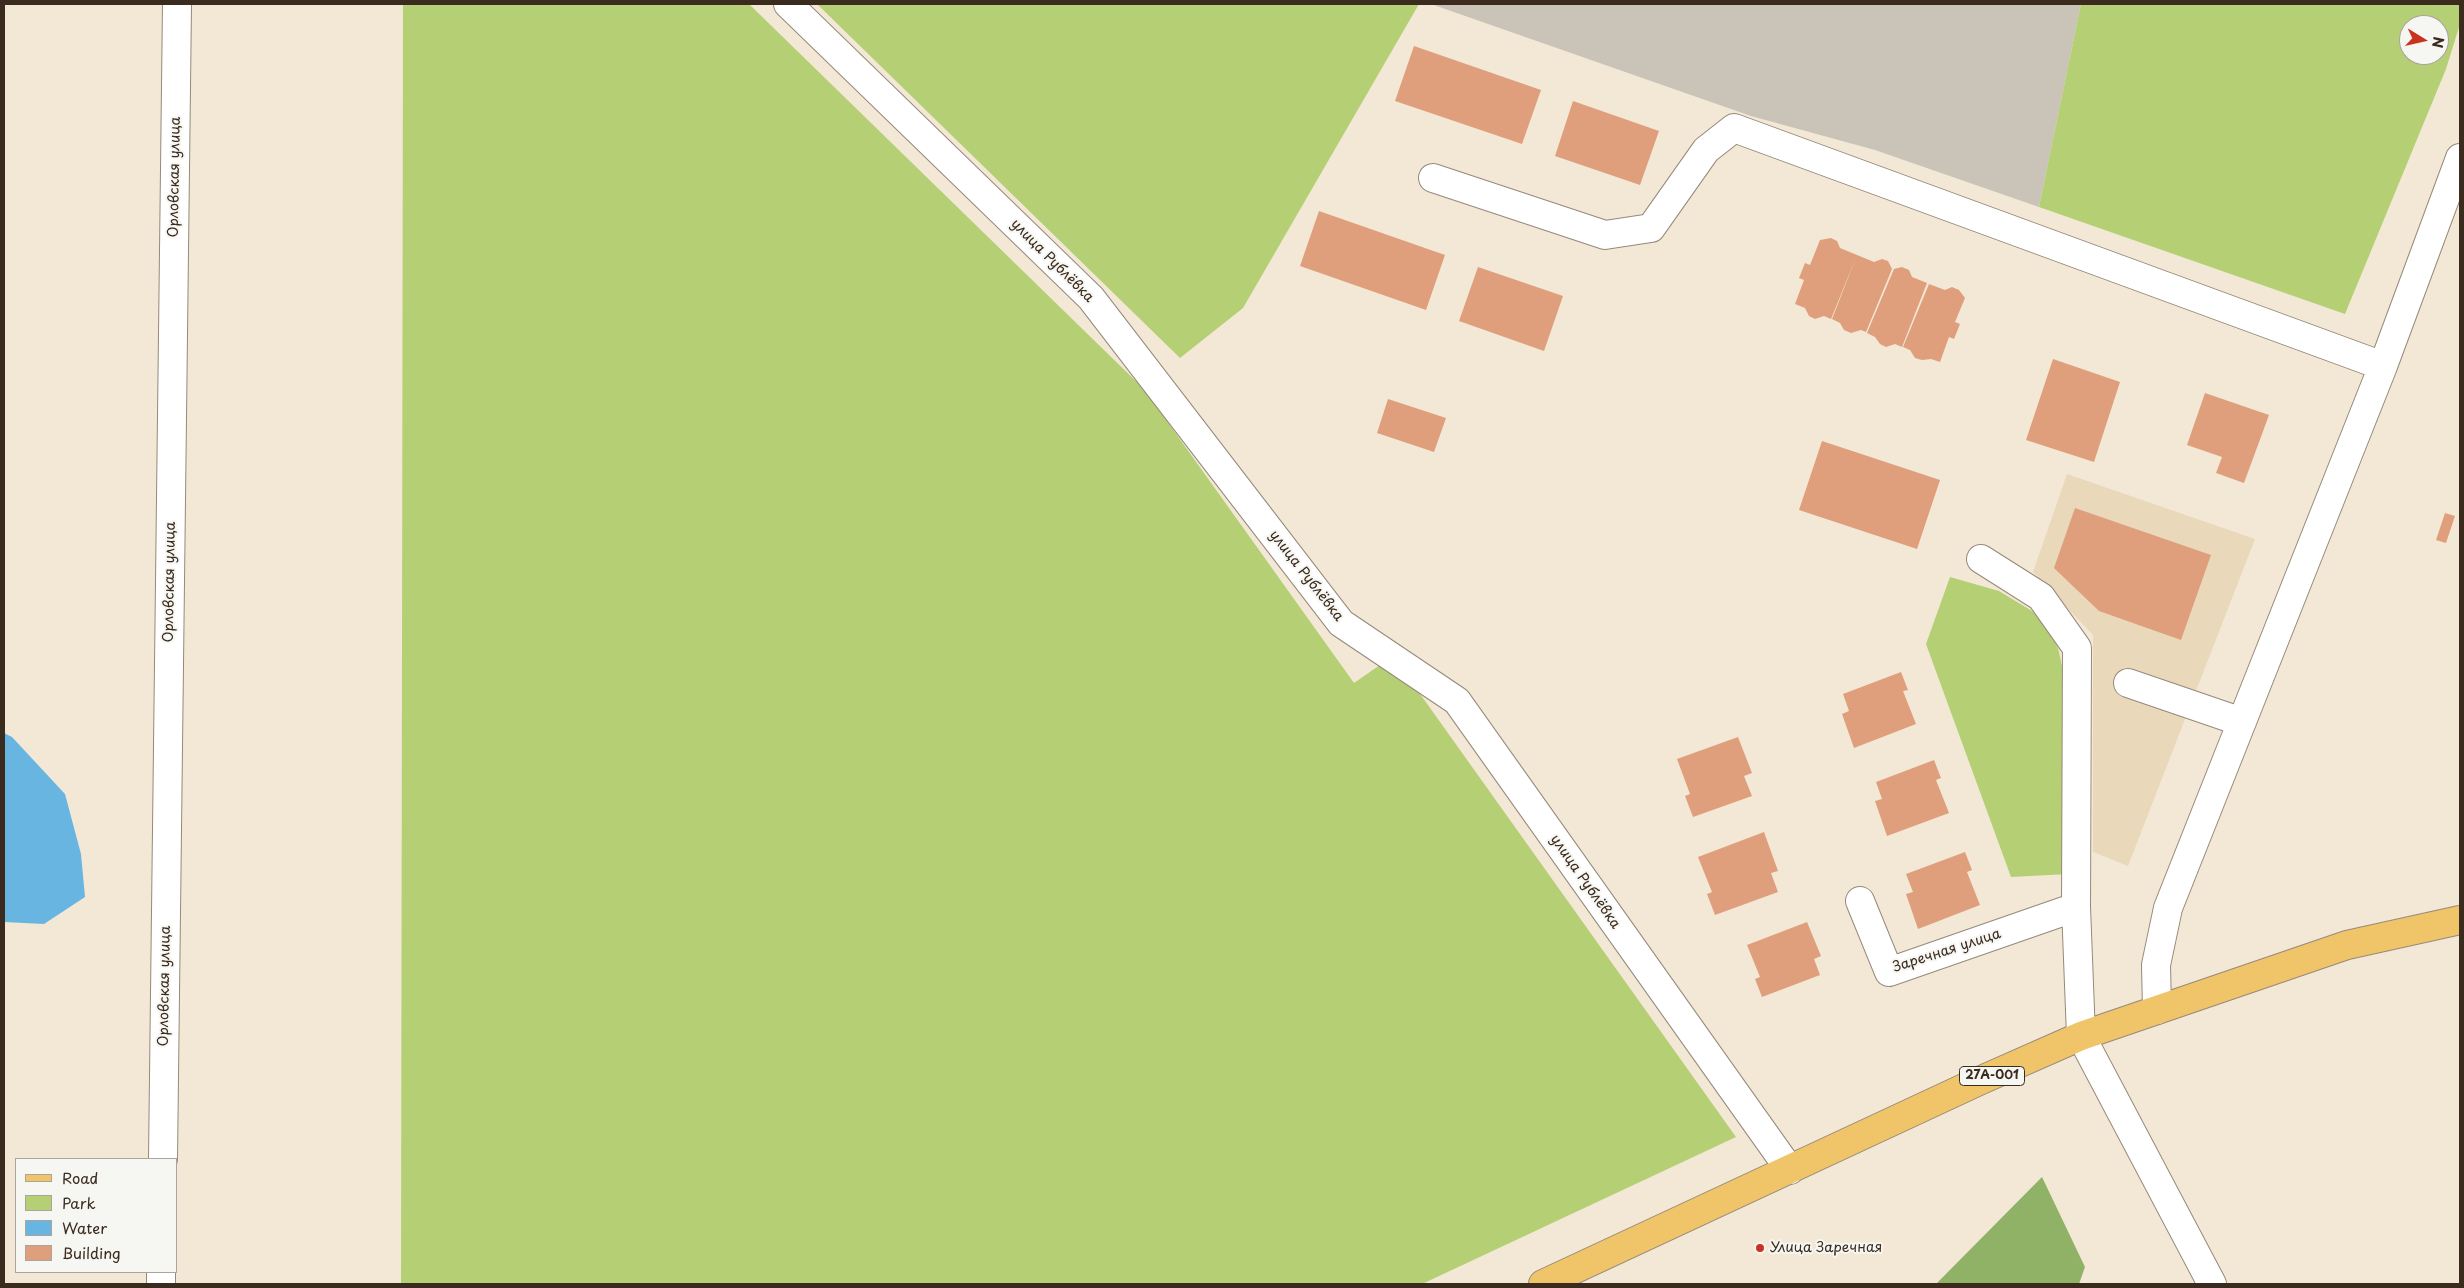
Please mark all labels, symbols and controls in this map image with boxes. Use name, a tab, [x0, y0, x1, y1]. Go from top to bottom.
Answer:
north arrow	[2399, 15, 2449, 65]
text: N	[2427, 35, 2450, 49]
street label: Орловская улица	[166, 116, 184, 238]
street label: улица Рублёвка	[1007, 216, 1097, 306]
street label: Орловская улица	[161, 521, 179, 643]
street label: улица Рублёвка	[1265, 527, 1347, 625]
street label: улица Рублёвка	[1546, 832, 1624, 932]
street label: Орловская улица	[156, 925, 174, 1047]
street label: Заречная улица	[1891, 926, 2003, 976]
road number: 27А-001	[1960, 1066, 2024, 1086]
legend	[15, 1158, 178, 1273]
text: Road	[62, 1166, 98, 1189]
text: Park	[62, 1191, 96, 1214]
text: Water	[62, 1216, 107, 1239]
place label: Улица Заречная	[1770, 1240, 1882, 1256]
text: Building	[62, 1241, 121, 1264]
marker: Улица Заречная	[1754, 1242, 1766, 1254]

